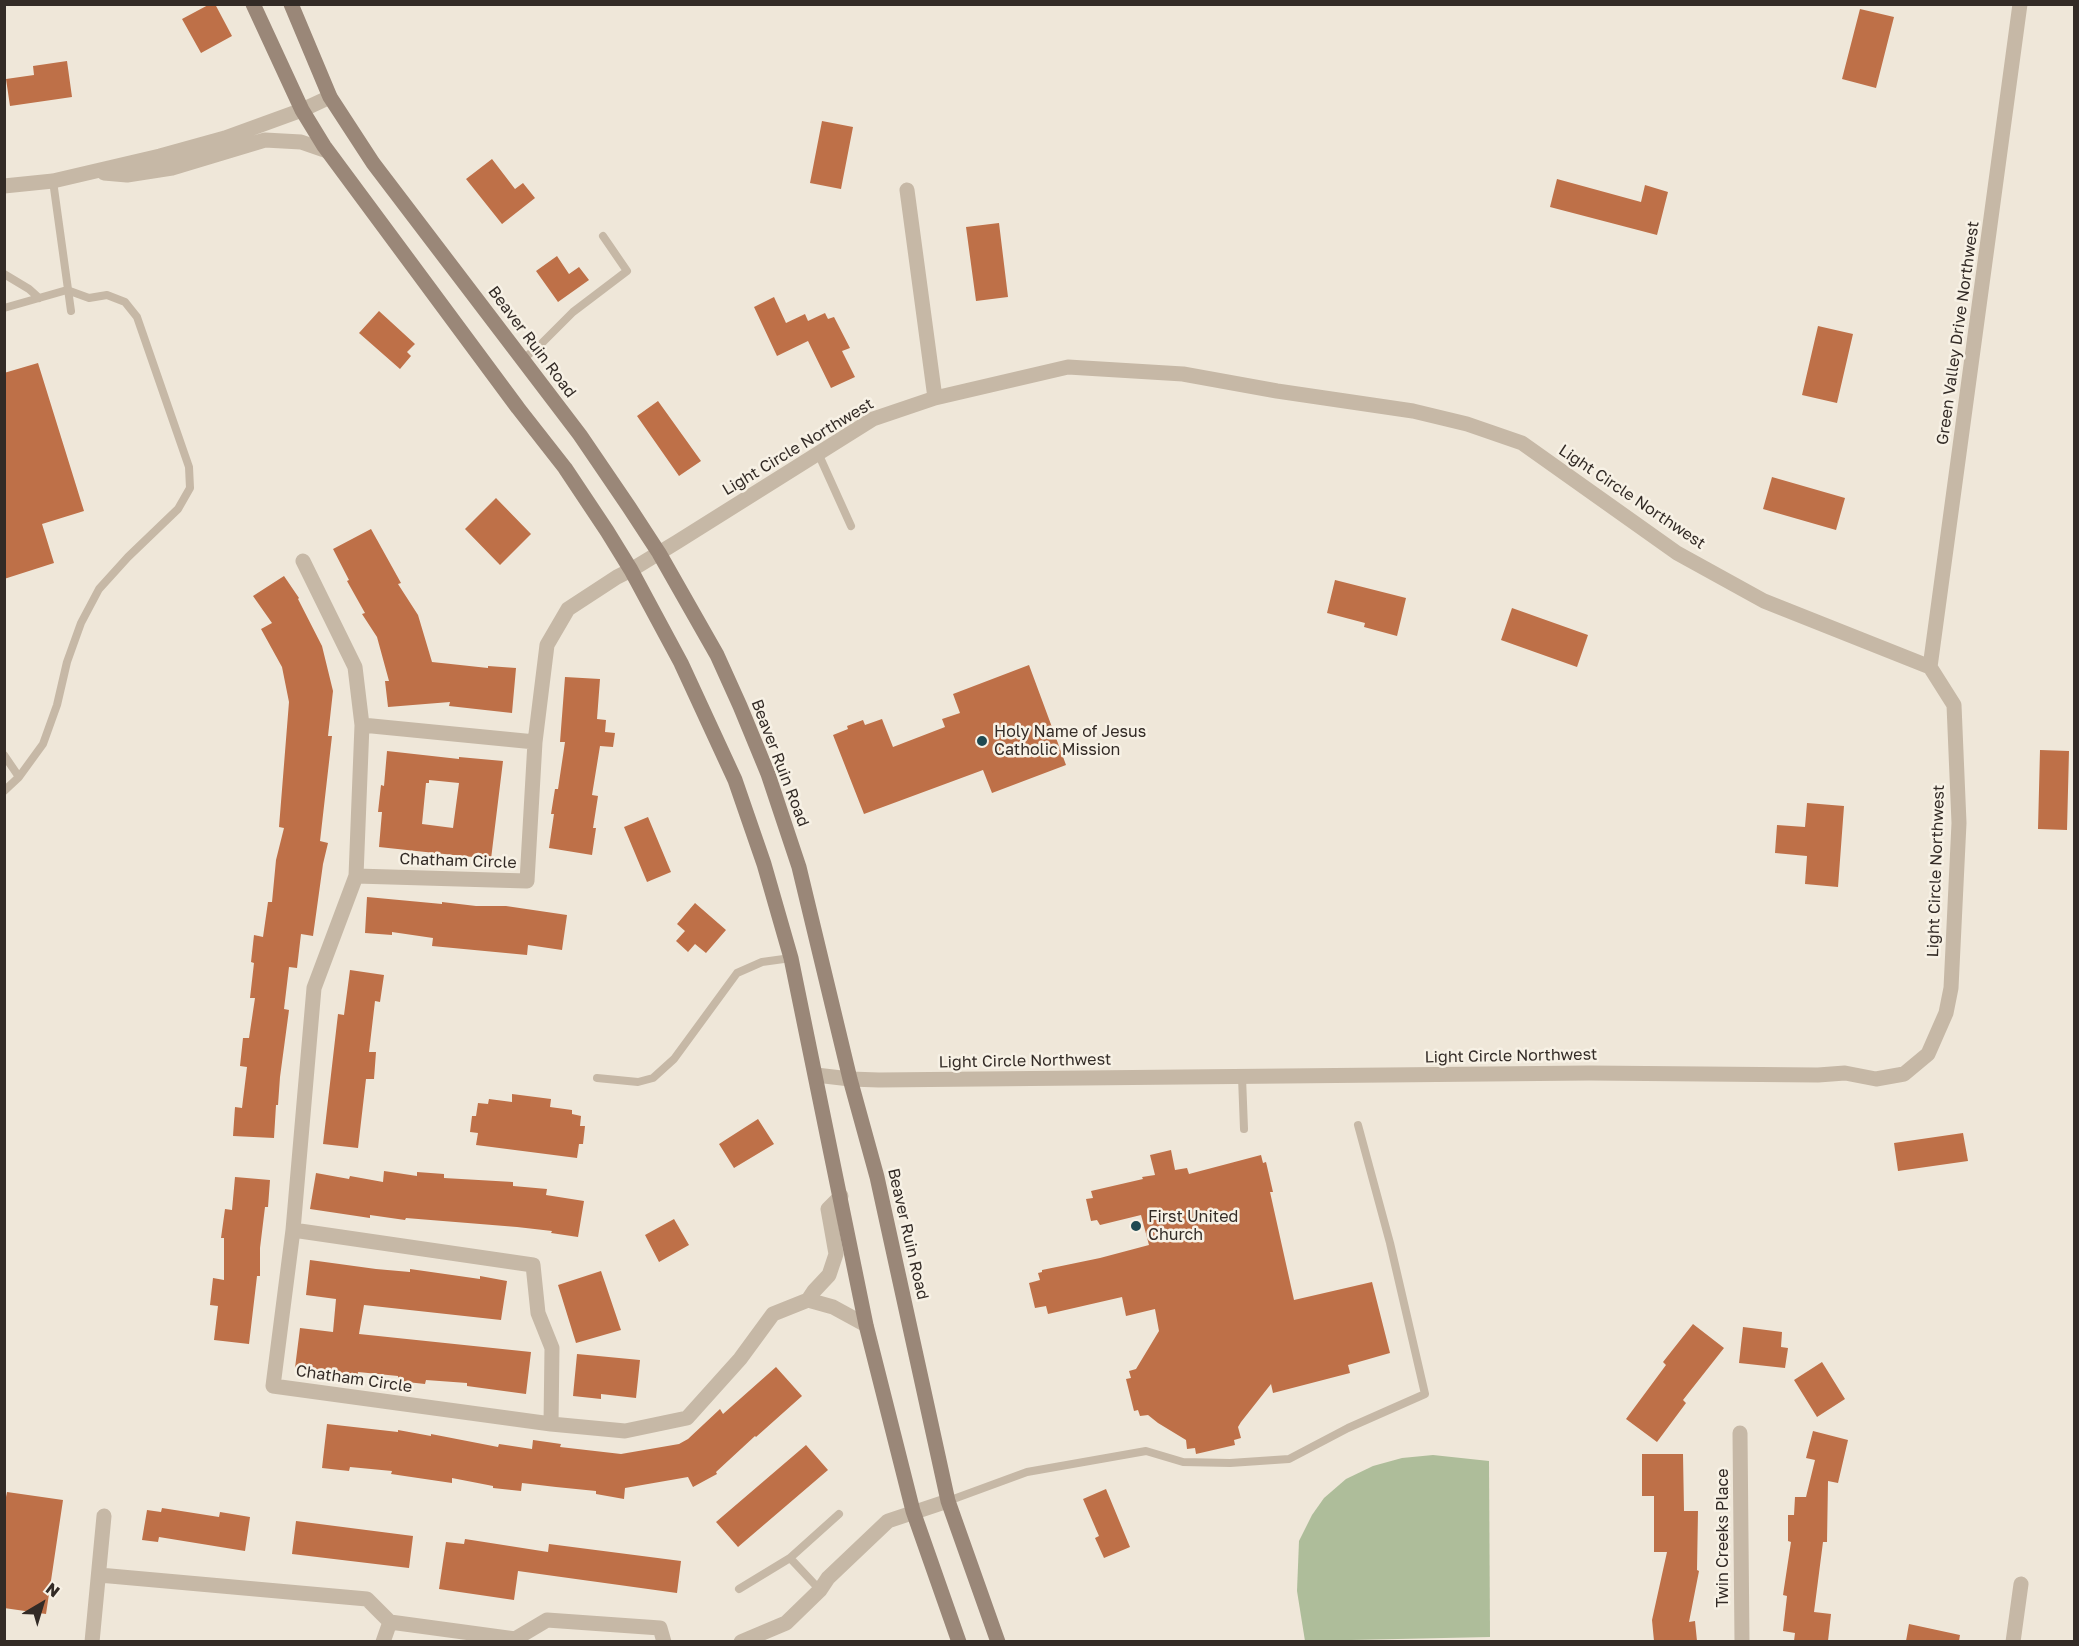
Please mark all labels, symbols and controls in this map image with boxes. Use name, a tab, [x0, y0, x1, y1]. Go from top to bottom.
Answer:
street label: Green Valley Drive Northwest	[1933, 220, 1983, 446]
street label: Beaver Ruin Road	[484, 283, 580, 401]
street label: Light Circle Northwest	[719, 394, 877, 500]
street label: Light Circle Northwest	[1555, 441, 1709, 553]
street label: Beaver Ruin Road	[747, 697, 813, 829]
place label: Holy Name of Jesus Catholic Mission	[994, 722, 1146, 760]
marker: Holy Name of Jesus Catholic Mission	[975, 734, 989, 748]
street label: Light Circle Northwest	[1923, 784, 1949, 958]
street label: Chatham Circle	[399, 849, 517, 873]
street label: Light Circle Northwest	[1424, 1045, 1598, 1067]
street label: Light Circle Northwest	[938, 1050, 1112, 1072]
street label: Beaver Ruin Road	[884, 1166, 932, 1302]
place label: First United Church	[1148, 1207, 1238, 1245]
marker: First United Church	[1129, 1219, 1143, 1233]
street label: Chatham Circle	[295, 1361, 413, 1397]
street label: Twin Creeks Place	[1713, 1468, 1733, 1608]
north arrow	[12, 1574, 72, 1634]
text: N	[42, 1578, 64, 1601]

